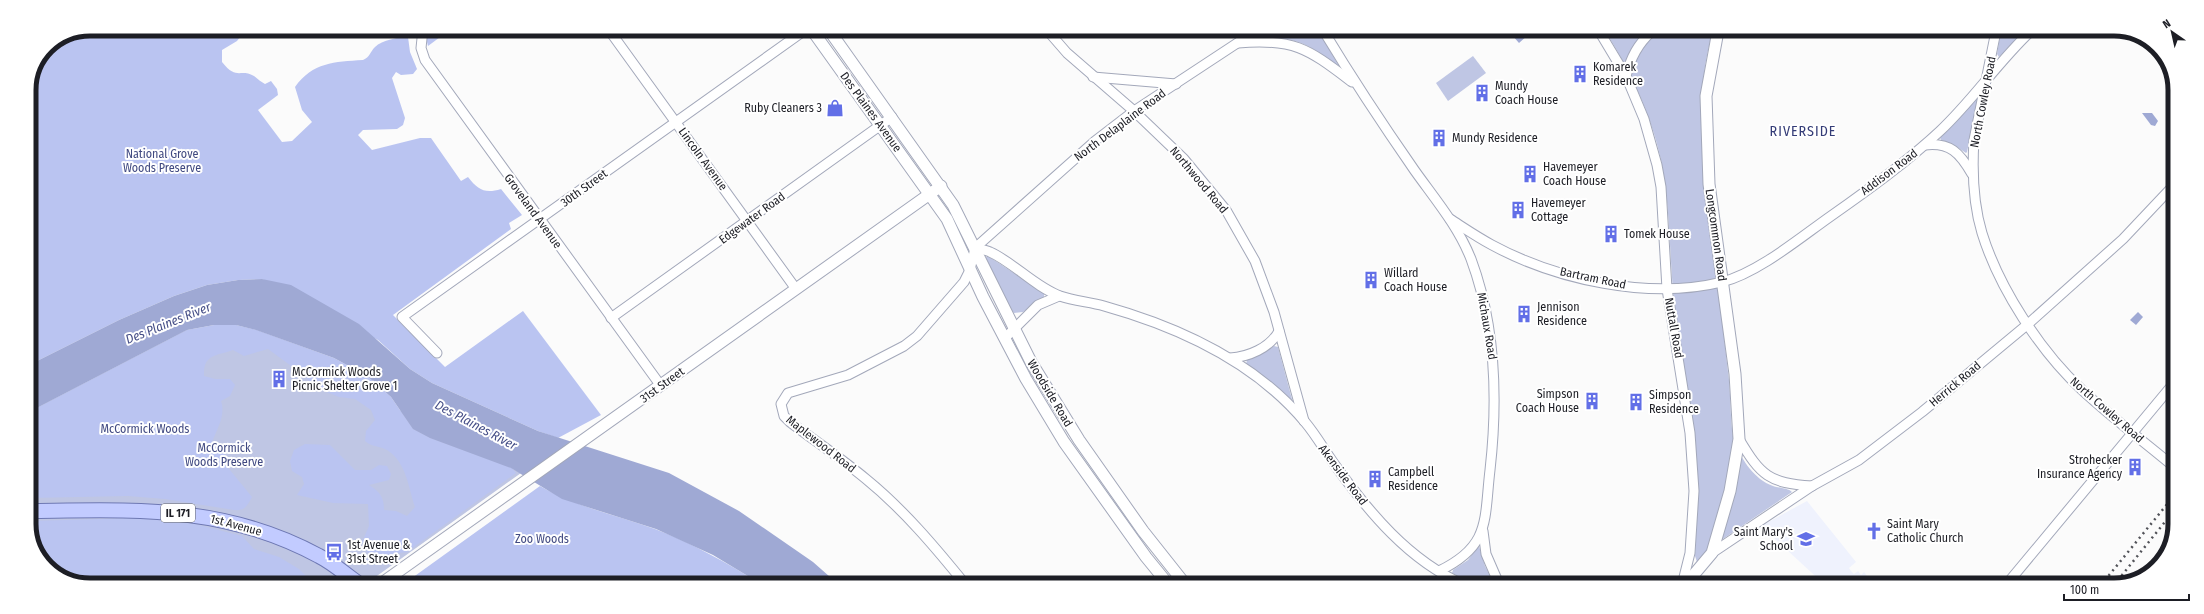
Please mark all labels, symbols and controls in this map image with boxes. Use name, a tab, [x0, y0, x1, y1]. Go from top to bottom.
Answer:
north arrow	[2152, 12, 2192, 52]
text: N	[2160, 17, 2173, 31]
street label: North Cowley Road	[1967, 55, 1999, 149]
place label: Komarek Residence	[1593, 60, 1643, 88]
building icon: Komarek Residence	[1570, 64, 1590, 84]
street label: Des Plaines Avenue	[837, 69, 905, 155]
place label: Mundy Coach House	[1495, 79, 1558, 107]
building icon: Mundy Coach House	[1472, 83, 1492, 103]
street label: North Delaplaine Road	[1071, 86, 1169, 164]
shop icon: Ruby Cleaners 3	[825, 98, 845, 118]
place label: Ruby Cleaners 3	[744, 101, 822, 115]
district label: RIVERSIDE	[1770, 123, 1836, 140]
street label: Lincoln Avenue	[676, 125, 731, 193]
building icon: Mundy Residence	[1429, 128, 1449, 148]
place label: Mundy Residence	[1452, 131, 1538, 145]
street label: Northwood Road	[1167, 144, 1231, 216]
street label: Addison Road	[1858, 146, 1920, 198]
park label: National Grove Woods Preserve	[123, 147, 201, 175]
place label: Havemeyer Coach House	[1543, 160, 1606, 188]
building icon: Havemeyer Coach House	[1520, 164, 1540, 184]
street label: 30th Street	[558, 166, 610, 210]
street label: Groveland Avenue	[501, 171, 565, 251]
street label: Longcommon Road	[1703, 188, 1729, 282]
street label: Edgewater Road	[716, 189, 788, 247]
place label: Havemeyer Cottage	[1531, 196, 1587, 224]
building icon: Havemeyer Cottage	[1508, 200, 1528, 220]
building icon: Tomek House	[1601, 224, 1621, 244]
place label: Tomek House	[1624, 227, 1690, 241]
street label: Bartram Road	[1559, 264, 1627, 292]
place label: Willard Coach House	[1384, 266, 1447, 294]
building icon: Willard Coach House	[1361, 270, 1381, 290]
street label: Michaux Road	[1474, 291, 1500, 361]
street label: Nuttall Road	[1662, 297, 1686, 359]
water label: Des Plaines River	[123, 299, 213, 347]
place label: Jennison Residence	[1537, 300, 1587, 328]
building icon: Jennison Residence	[1514, 304, 1534, 324]
street label: Woodside Road	[1024, 357, 1076, 429]
street label: Herrick Road	[1926, 358, 1984, 410]
street label: 31st Street	[637, 364, 687, 406]
place label: McCormick Woods Picnic Shelter Grove 1	[292, 365, 398, 393]
building icon: McCormick Woods Picnic Shelter Grove 1	[269, 369, 289, 389]
street label: North Cowley Road	[2067, 374, 2147, 446]
place label: Simpson Coach House	[1516, 387, 1579, 415]
place label: Simpson Residence	[1649, 388, 1699, 416]
building icon: Simpson Coach House	[1582, 391, 1602, 411]
building icon: Simpson Residence	[1626, 392, 1646, 412]
water label: Des Plaines River	[433, 397, 520, 453]
street label: Maplewood Road	[783, 412, 859, 476]
park label: McCormick Woods	[101, 422, 189, 436]
park label: McCormick Woods Preserve	[185, 441, 263, 469]
street label: Akenside Road	[1316, 442, 1370, 508]
place label: Strohecker Insurance Agency	[2037, 453, 2123, 481]
building icon: Strohecker Insurance Agency	[2125, 457, 2145, 477]
place label: Campbell Residence	[1388, 465, 1438, 493]
building icon: Campbell Residence	[1365, 469, 1385, 489]
road number: IL 171	[161, 504, 195, 522]
street label: 1st Avenue	[209, 511, 263, 539]
place label: Saint Mary Catholic Church	[1887, 517, 1963, 545]
church icon: Saint Mary Catholic Church	[1864, 521, 1884, 541]
place label: Saint Mary's School	[1734, 525, 1793, 553]
school or university icon: Saint Mary's School	[1796, 529, 1816, 549]
park label: Zoo Woods	[515, 532, 569, 546]
place label: 1st Avenue & 31st Street	[347, 538, 410, 566]
bus stop icon: 1st Avenue & 31st Street	[324, 542, 344, 562]
scale bar	[2064, 576, 2189, 602]
text: 100 m	[2070, 583, 2099, 597]

